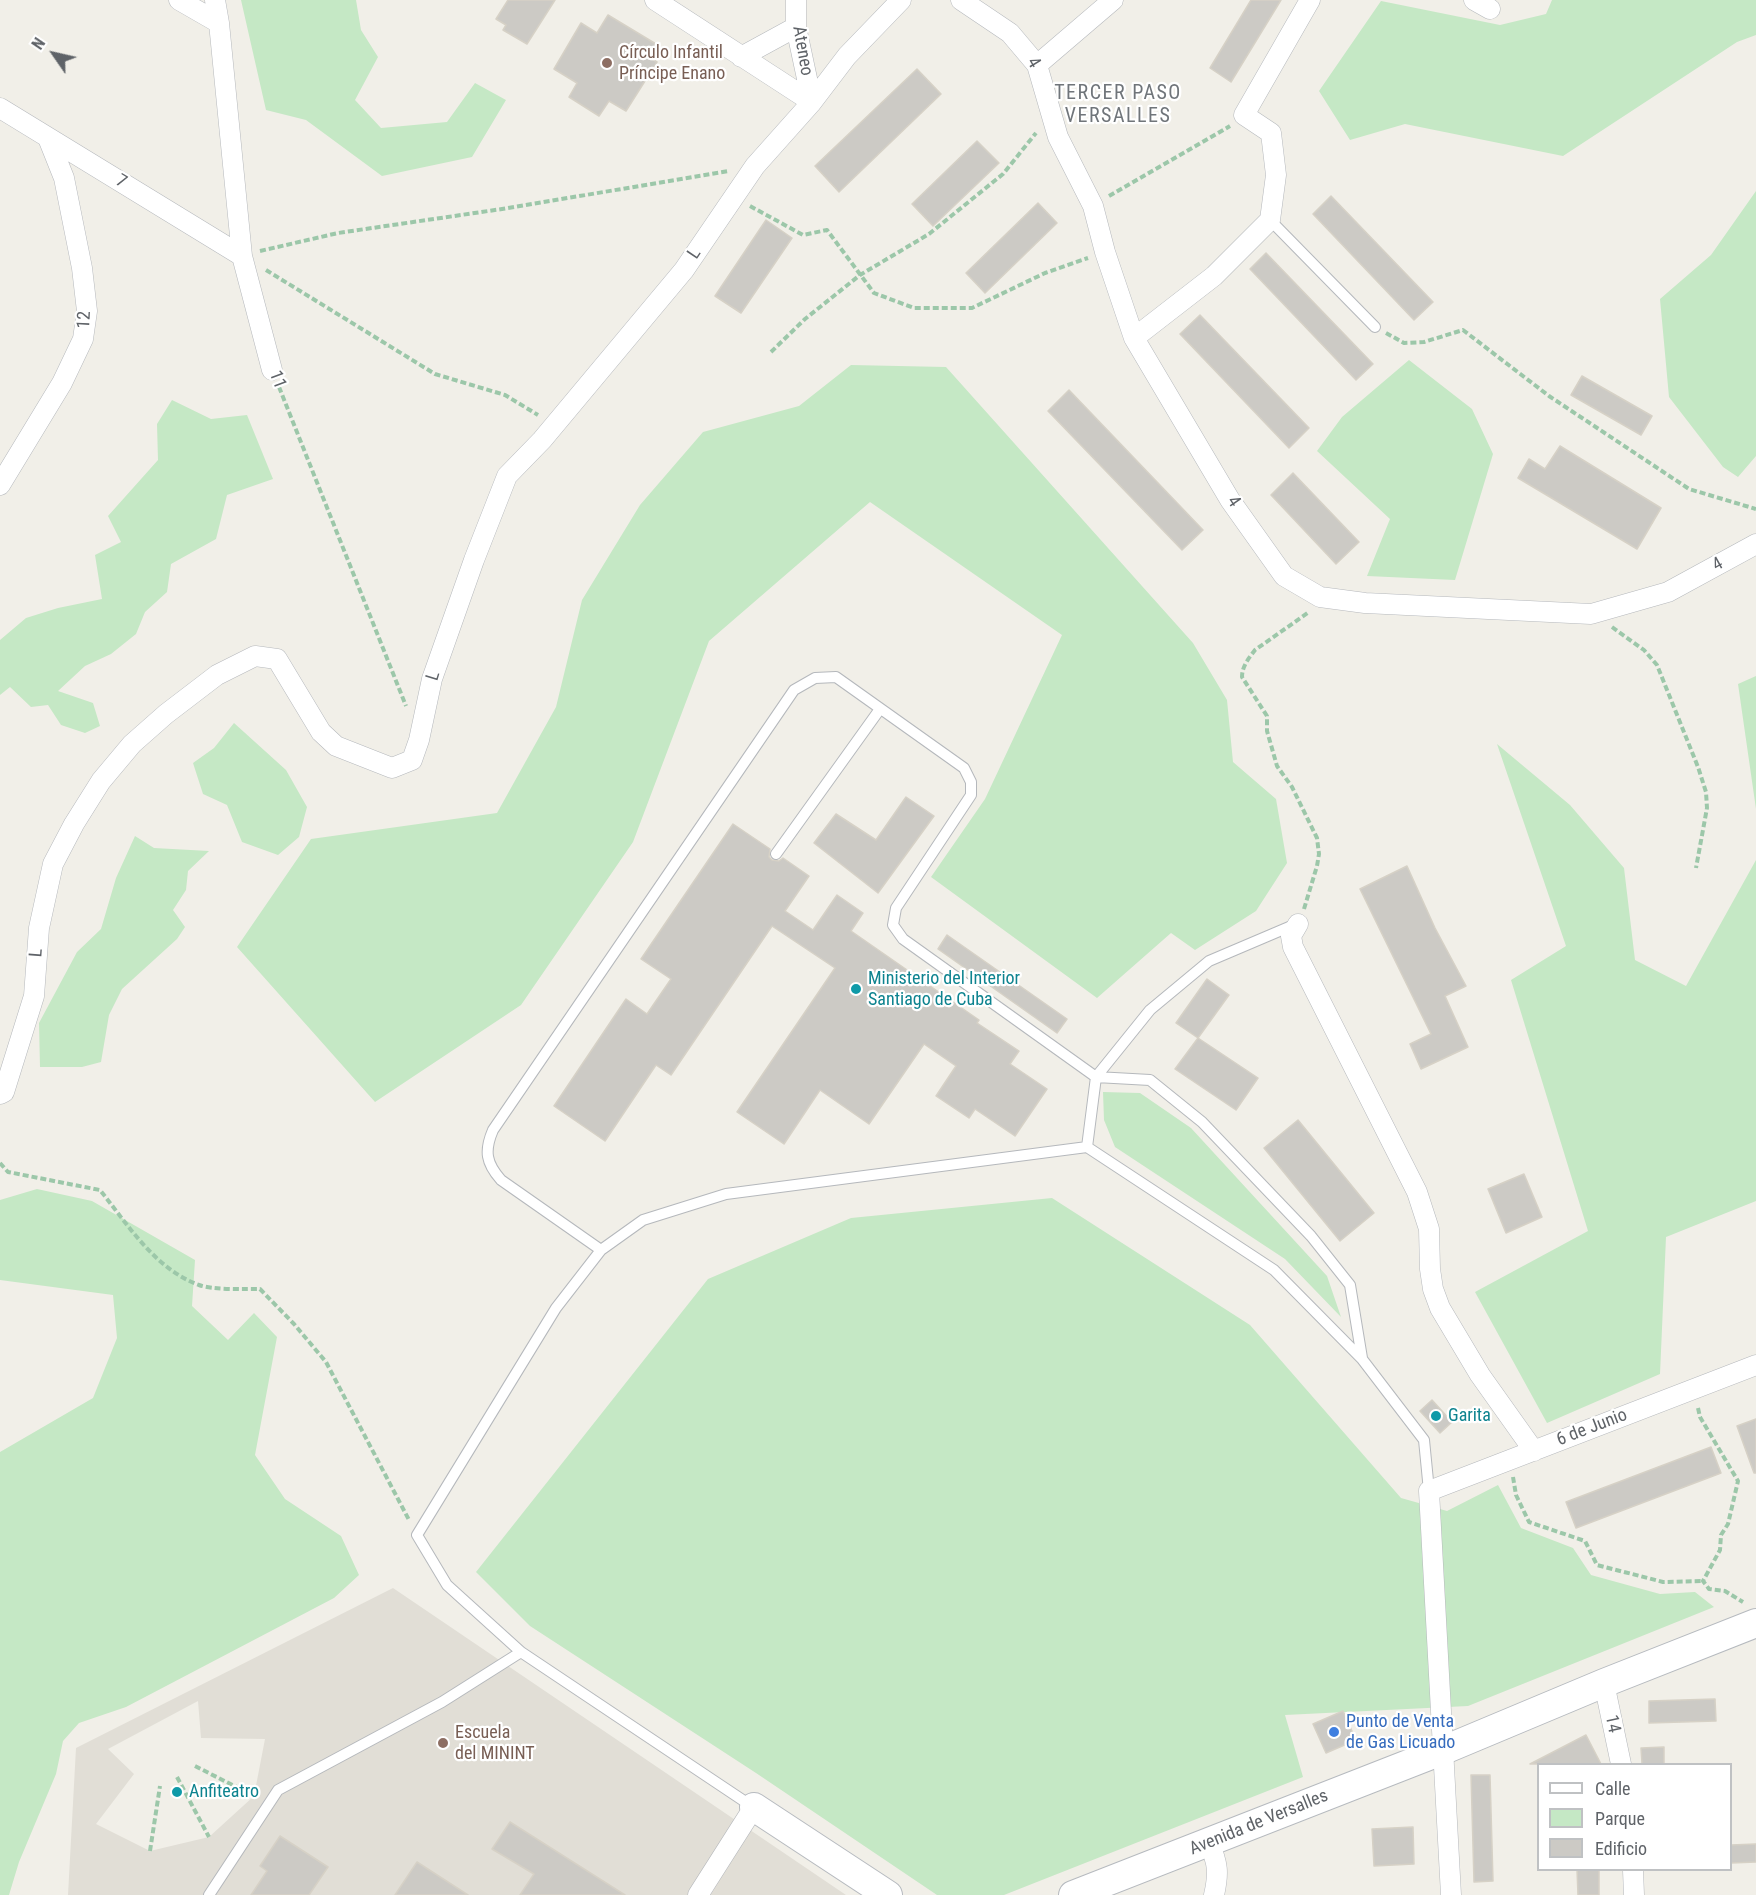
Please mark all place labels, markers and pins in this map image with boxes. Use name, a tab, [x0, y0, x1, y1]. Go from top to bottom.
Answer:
place label: Círculo Infantil Príncipe Enano	[619, 42, 725, 84]
marker: Círculo Infantil Príncipe Enano	[600, 56, 614, 70]
place label: Ministerio del Interior Santiago de Cuba	[868, 968, 1020, 1010]
marker: Ministerio del Interior Santiago de Cuba	[849, 982, 863, 996]
place label: Garita	[1448, 1405, 1491, 1427]
marker: Garita	[1429, 1409, 1443, 1423]
place label: Punto de Venta de Gas Licuado	[1346, 1711, 1455, 1754]
place label: Escuela del MININT	[455, 1722, 535, 1764]
marker: Punto de Venta de Gas Licuado	[1327, 1725, 1341, 1739]
marker: Escuela del MININT	[436, 1736, 450, 1750]
place label: Anfiteatro	[189, 1781, 259, 1803]
marker: Anfiteatro	[170, 1785, 184, 1799]

